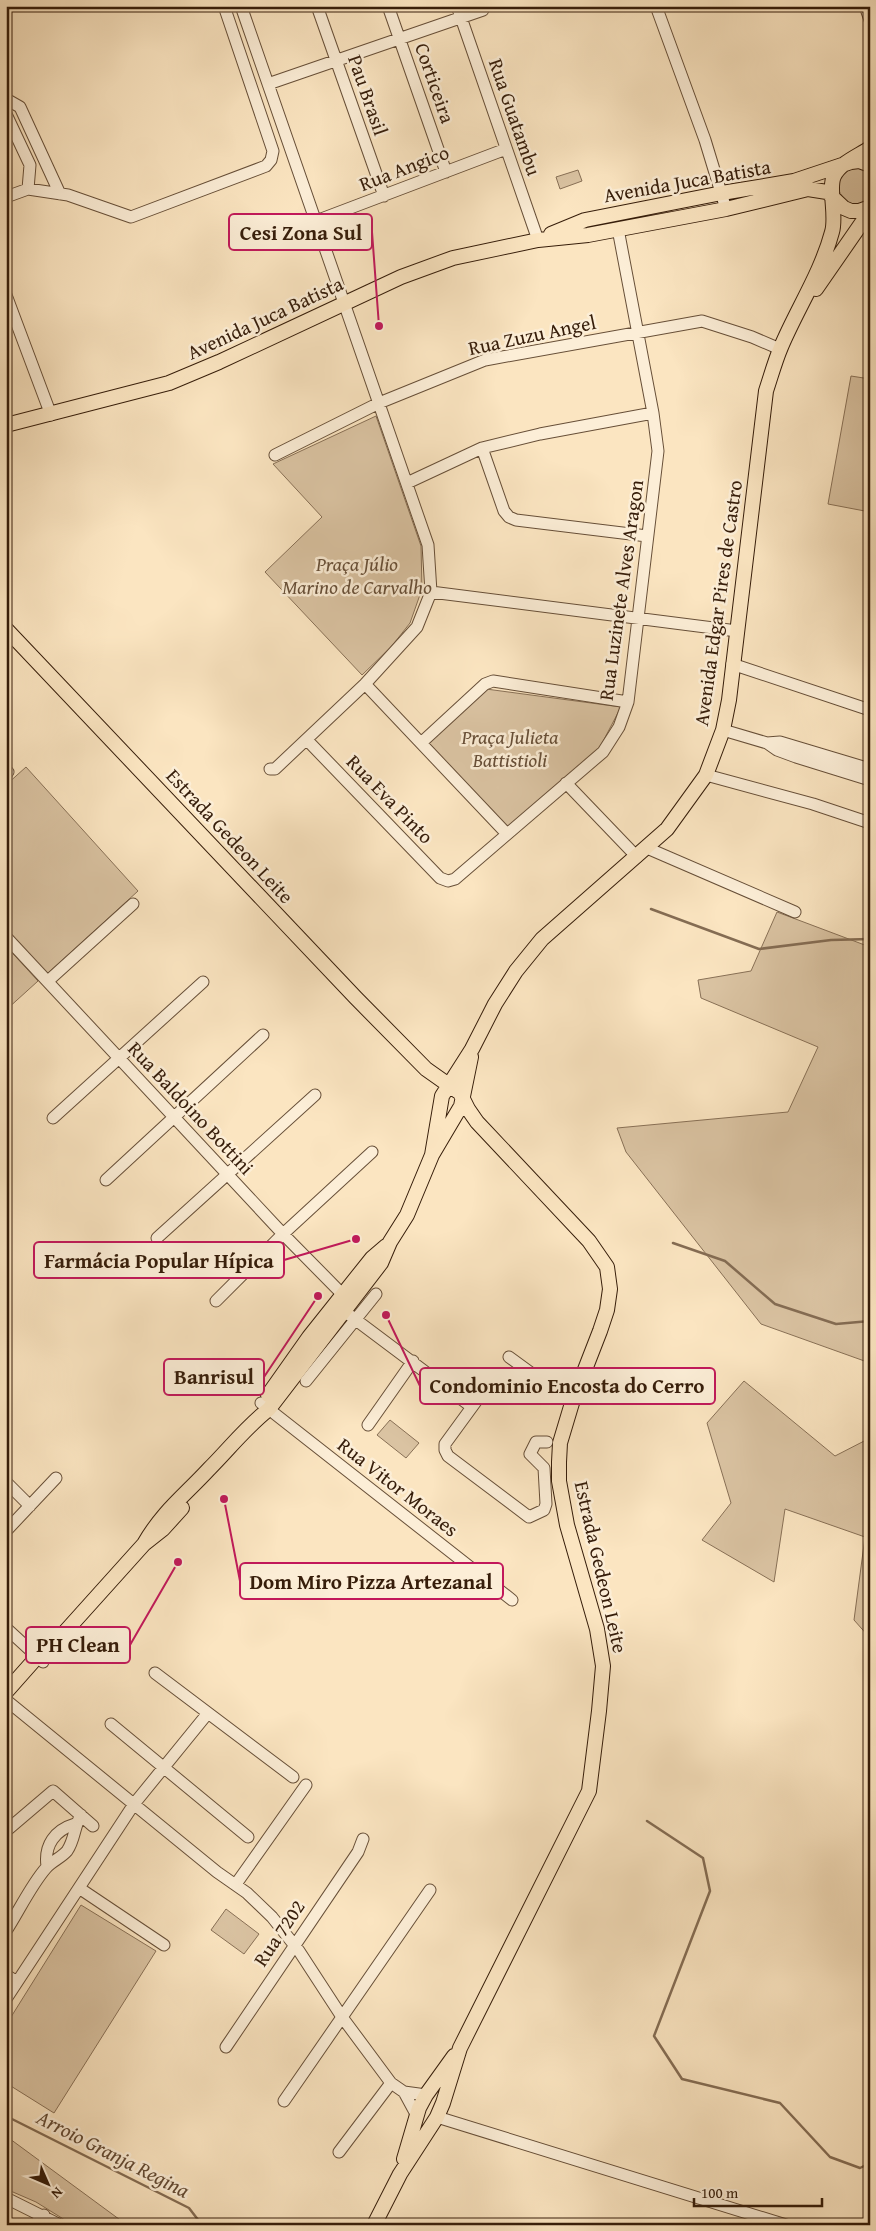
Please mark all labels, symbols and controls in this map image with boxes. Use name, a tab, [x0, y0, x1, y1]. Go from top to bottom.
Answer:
street label: Corticeira	[408, 39, 463, 127]
street label: Pau Brasil	[341, 51, 396, 139]
street label: Rua Guatambu	[482, 54, 549, 180]
street label: Rua Angico	[355, 137, 453, 198]
street label: Avenida Juca Batista	[601, 151, 773, 209]
callout: Cesi Zona Sul	[229, 214, 372, 250]
text: Cesi Zona Sul	[240, 217, 363, 248]
street label: Avenida Juca Batista	[182, 268, 348, 366]
street label: Rua Zuzu Angel	[465, 307, 599, 362]
street label: Rua Luzinete Alves Aragon	[591, 478, 650, 702]
street label: Avenida Edgar Pires de Castro	[686, 478, 749, 728]
park label: Praça Júlio Marino de Carvalho	[282, 549, 432, 601]
park label: Praça Julieta Battistioli	[461, 722, 559, 774]
street label: Rua Eva Pinto	[340, 747, 441, 850]
street label: Estrada Gedeon Leite	[160, 762, 301, 910]
street label: Rua Baldoino Bottini	[122, 1034, 261, 1181]
callout: Farmácia Popular Hípica	[34, 1242, 284, 1278]
text: Farmácia Popular Hípica	[44, 1245, 274, 1276]
callout: Banrisul	[164, 1359, 264, 1395]
text: Banrisul	[174, 1361, 254, 1392]
callout: Condominio Encosta do Cerro	[420, 1368, 715, 1404]
text: Condominio Encosta do Cerro	[430, 1370, 704, 1401]
street label: Rua Vitor Moraes	[332, 1430, 465, 1543]
street label: Estrada Gedeon Leite	[568, 1478, 635, 1656]
callout: Dom Miro Pizza Artezanal	[240, 1563, 503, 1599]
text: Dom Miro Pizza Artezanal	[249, 1566, 493, 1597]
callout: PH Clean	[26, 1627, 130, 1663]
text: PH Clean	[36, 1629, 120, 1660]
street label: Rua 7202	[246, 1894, 311, 1972]
water label: Arroio Granja Regina	[31, 2101, 195, 2206]
north arrow	[22, 2158, 72, 2208]
scale bar	[694, 2176, 821, 2208]
text: 100 m	[701, 2182, 739, 2203]
text: N	[46, 2183, 68, 2204]

